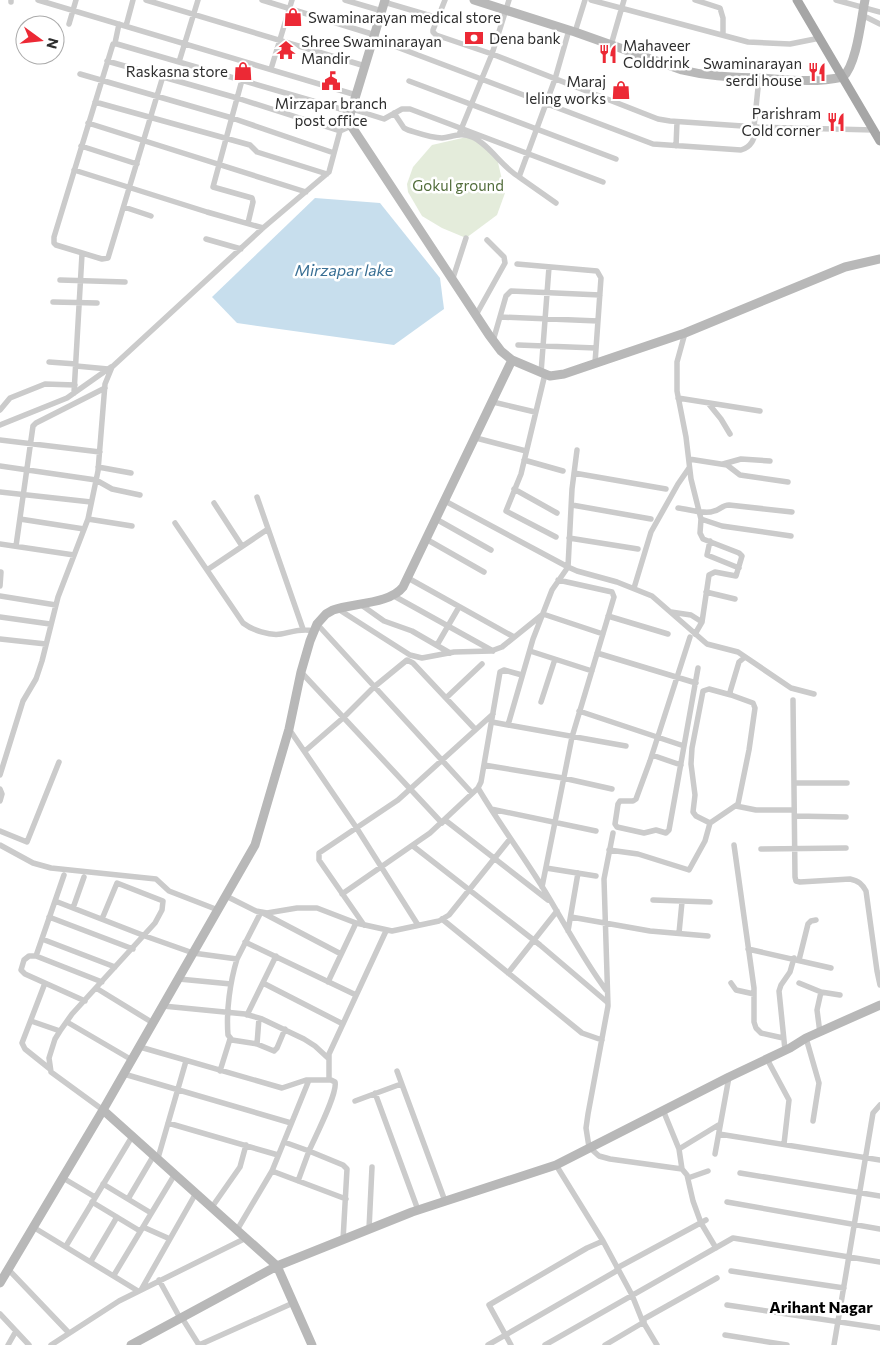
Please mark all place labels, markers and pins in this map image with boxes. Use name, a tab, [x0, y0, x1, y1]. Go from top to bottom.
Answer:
shop icon: Swaminarayan medical store	[282, 6, 304, 28]
place label: Swaminarayan medical store	[308, 8, 501, 26]
bank icon: Dena bank	[463, 27, 485, 49]
place label: Dena bank	[489, 29, 561, 47]
place label: Shree Swaminarayan Mandir	[301, 32, 442, 67]
place label: Mahaveer Colddrink	[623, 36, 691, 71]
temple icon: Shree Swaminarayan Mandir	[275, 39, 297, 61]
restaurant icon: Mahaveer Colddrink	[597, 43, 619, 65]
place label: Swaminarayan serdi house	[703, 54, 802, 89]
shop icon: Raskasna store	[232, 60, 254, 82]
restaurant icon: Swaminarayan serdi house	[806, 61, 828, 83]
place label: Raskasna store	[126, 62, 228, 80]
public building icon: Mirzapar branch post office	[320, 70, 342, 92]
place label: Maraj leling works	[525, 72, 606, 107]
shop icon: Maraj leling works	[610, 79, 632, 101]
place label: Mirzapar branch post office	[275, 94, 387, 129]
place label: Parishram Cold corner	[742, 104, 821, 139]
restaurant icon: Parishram Cold corner	[825, 111, 847, 133]

